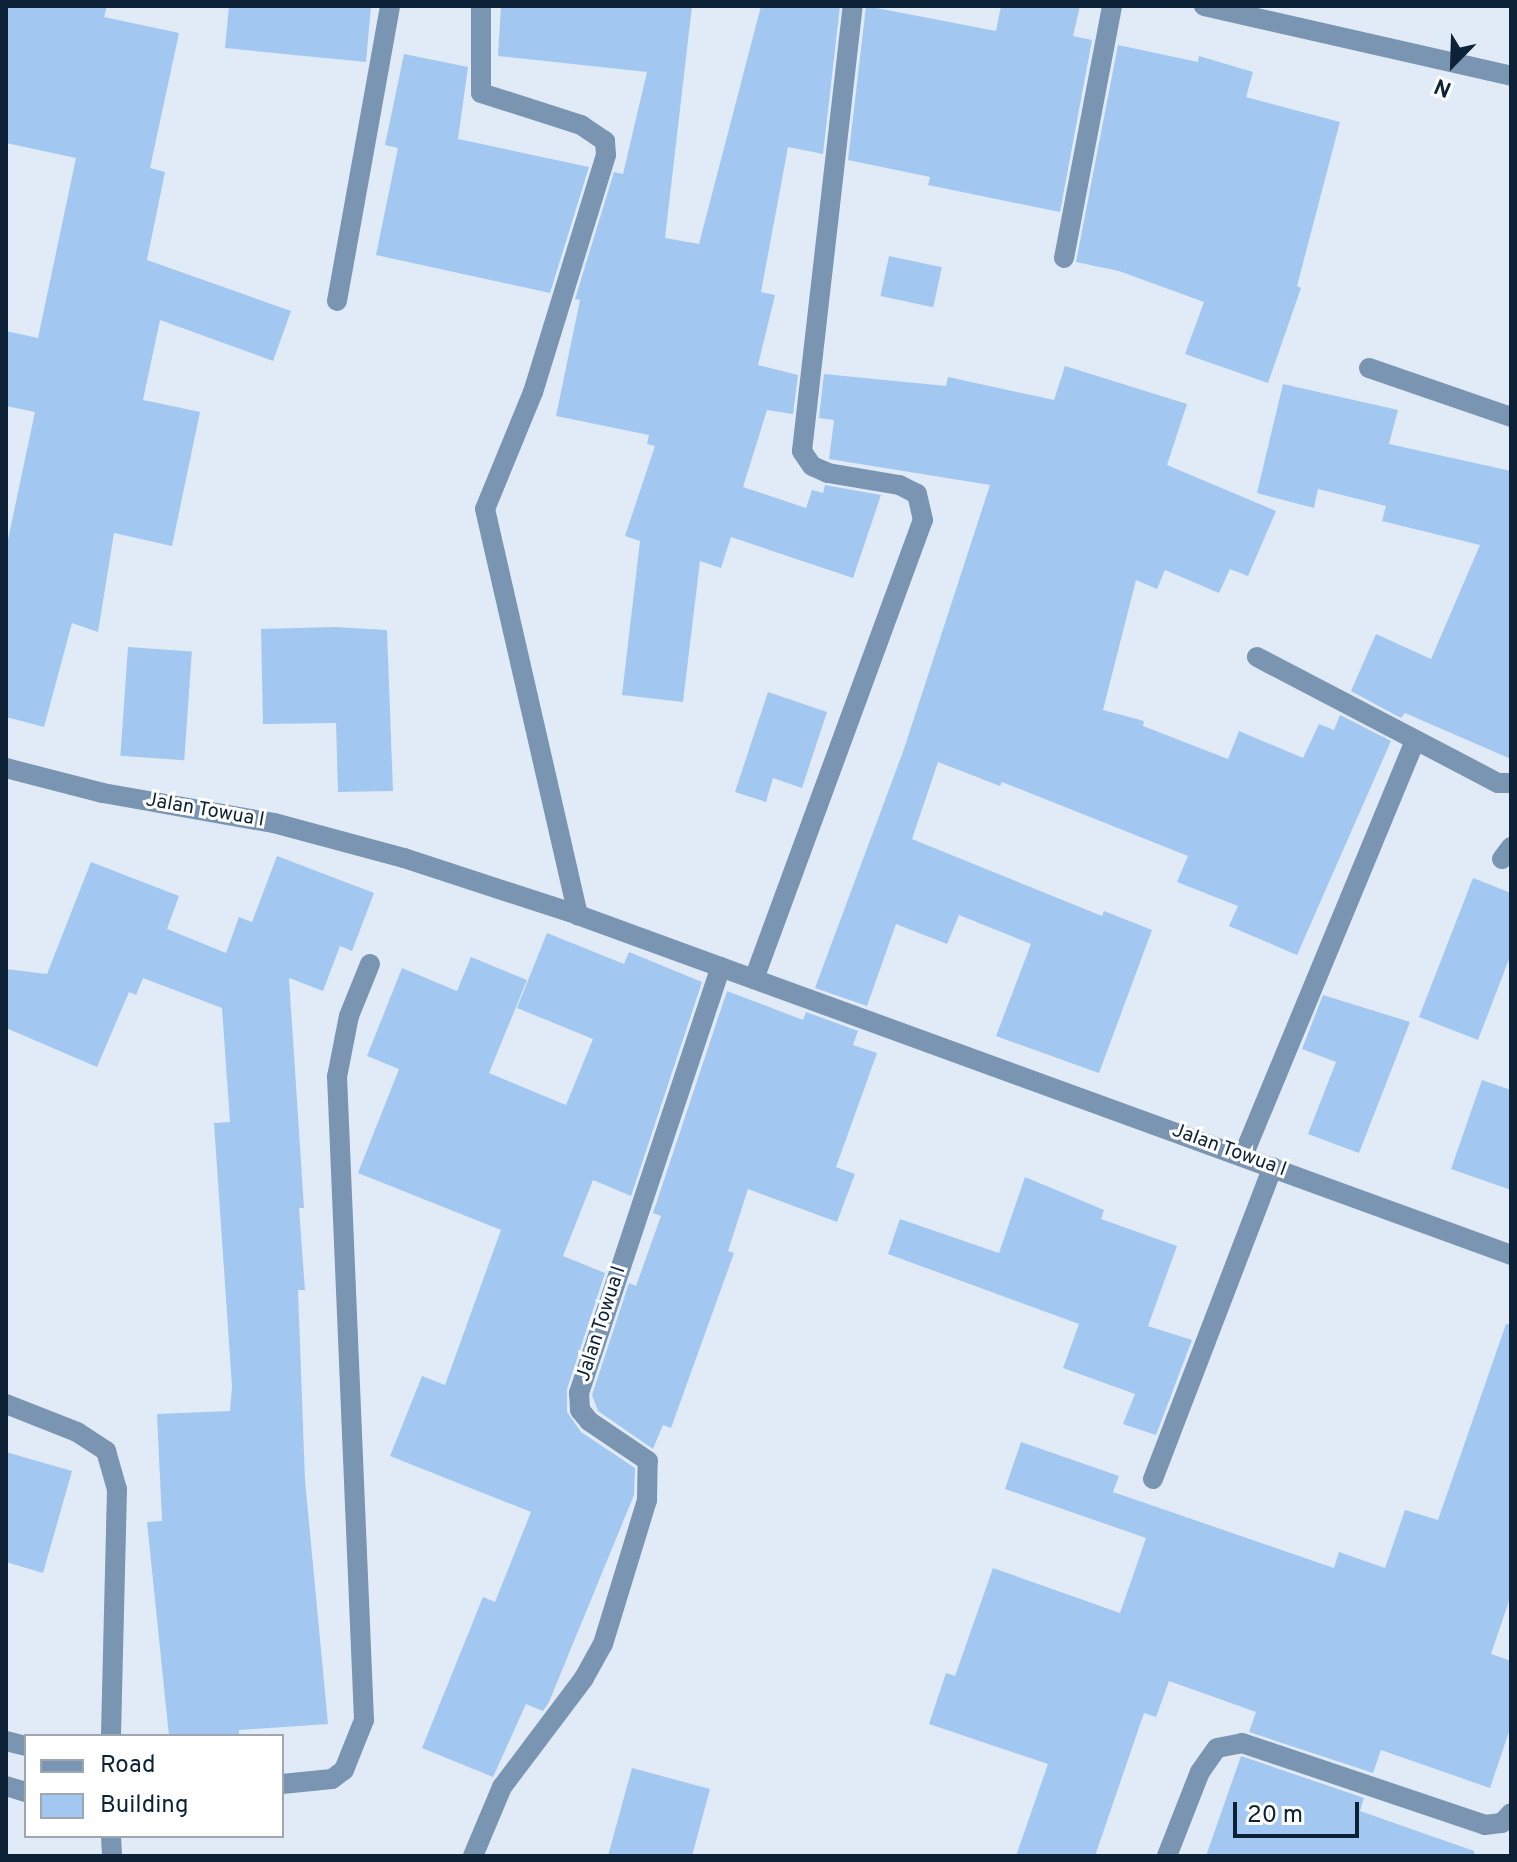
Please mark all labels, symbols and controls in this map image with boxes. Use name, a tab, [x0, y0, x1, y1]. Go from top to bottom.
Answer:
north arrow	[1413, 24, 1493, 104]
text: N	[1431, 71, 1456, 102]
street label: Jalan Towua I	[143, 789, 267, 833]
street label: Jalan Towua I	[1168, 1119, 1290, 1183]
street label: Jalan Towua I	[572, 1263, 632, 1385]
legend	[24, 1734, 284, 1838]
text: Road	[100, 1751, 156, 1781]
scale bar	[1237, 1786, 1363, 1836]
text: Building	[100, 1791, 189, 1821]
text: 20 m	[1247, 1801, 1303, 1831]

